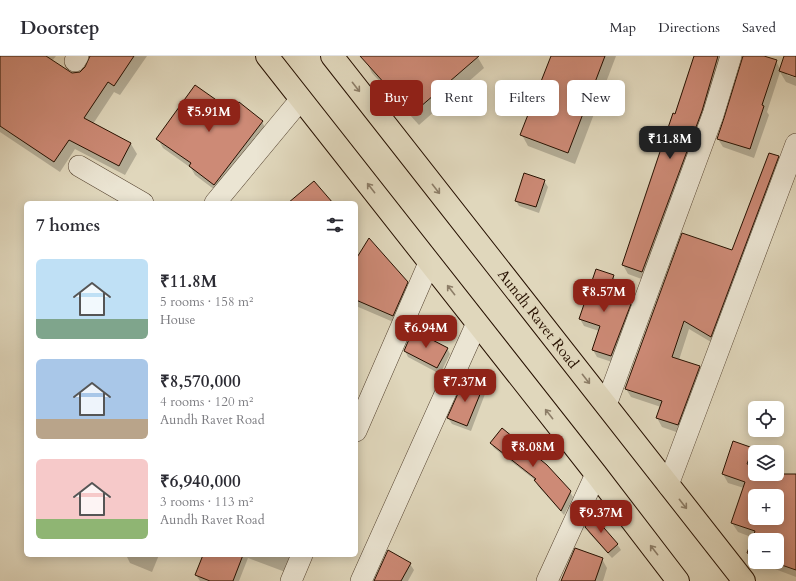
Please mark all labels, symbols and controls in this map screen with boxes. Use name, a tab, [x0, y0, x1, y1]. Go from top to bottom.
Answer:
text: Doorstep	[20, 15, 100, 41]
text: Map	[610, 18, 636, 37]
text: Directions	[658, 18, 720, 37]
text: Saved	[742, 18, 776, 37]
chip: Buy	[370, 80, 423, 116]
chip: Rent	[431, 80, 487, 116]
chip: Filters	[495, 80, 559, 116]
chip: New	[567, 80, 625, 116]
one-way arrow	[352, 81, 360, 92]
pin: ₹5.91M	[176, 99, 242, 133]
text: ₹5.91M	[187, 103, 231, 121]
pin: ₹11.8M	[637, 126, 703, 160]
text: ₹11.8M	[648, 130, 692, 148]
one-way arrow	[366, 182, 375, 193]
one-way arrow	[432, 183, 440, 194]
text: 7 homes	[36, 214, 100, 237]
icon: filters	[324, 214, 346, 236]
street label: Aundh Ravet Road	[493, 265, 583, 372]
text: ₹11.8M	[160, 270, 217, 293]
icon: home	[68, 275, 116, 323]
pin: ₹8.57M	[571, 279, 637, 313]
text: ₹8.57M	[582, 283, 626, 301]
one-way arrow	[446, 285, 455, 296]
text: 5 rooms · 158 m²	[160, 293, 253, 311]
text: House	[160, 311, 195, 329]
pin: ₹6.94M	[393, 315, 459, 349]
text: ₹6.94M	[404, 319, 448, 337]
pin: ₹7.37M	[432, 369, 498, 403]
text: ₹8,570,000	[160, 370, 241, 393]
text: ₹7.37M	[443, 373, 487, 391]
one-way arrow	[581, 374, 590, 385]
icon: home	[68, 375, 116, 423]
text: 4 rooms · 120 m²	[160, 393, 253, 411]
map controls	[748, 401, 784, 569]
button: locate	[748, 401, 784, 437]
one-way arrow	[544, 409, 553, 420]
text: Aundh Ravet Road	[160, 411, 265, 429]
pin: ₹8.08M	[500, 434, 566, 468]
text: ₹8.08M	[511, 438, 555, 456]
button: layers	[748, 445, 784, 481]
text: ₹6,940,000	[160, 470, 241, 493]
icon: home	[68, 475, 116, 523]
button: +	[748, 489, 784, 525]
text: 3 rooms · 113 m²	[160, 493, 253, 511]
one-way arrow	[679, 498, 687, 509]
pin: ₹9.37M	[568, 500, 634, 534]
text: ₹9.37M	[579, 504, 623, 522]
text: Aundh Ravet Road	[160, 511, 265, 529]
button: −	[748, 533, 784, 569]
one-way arrow	[650, 545, 658, 556]

